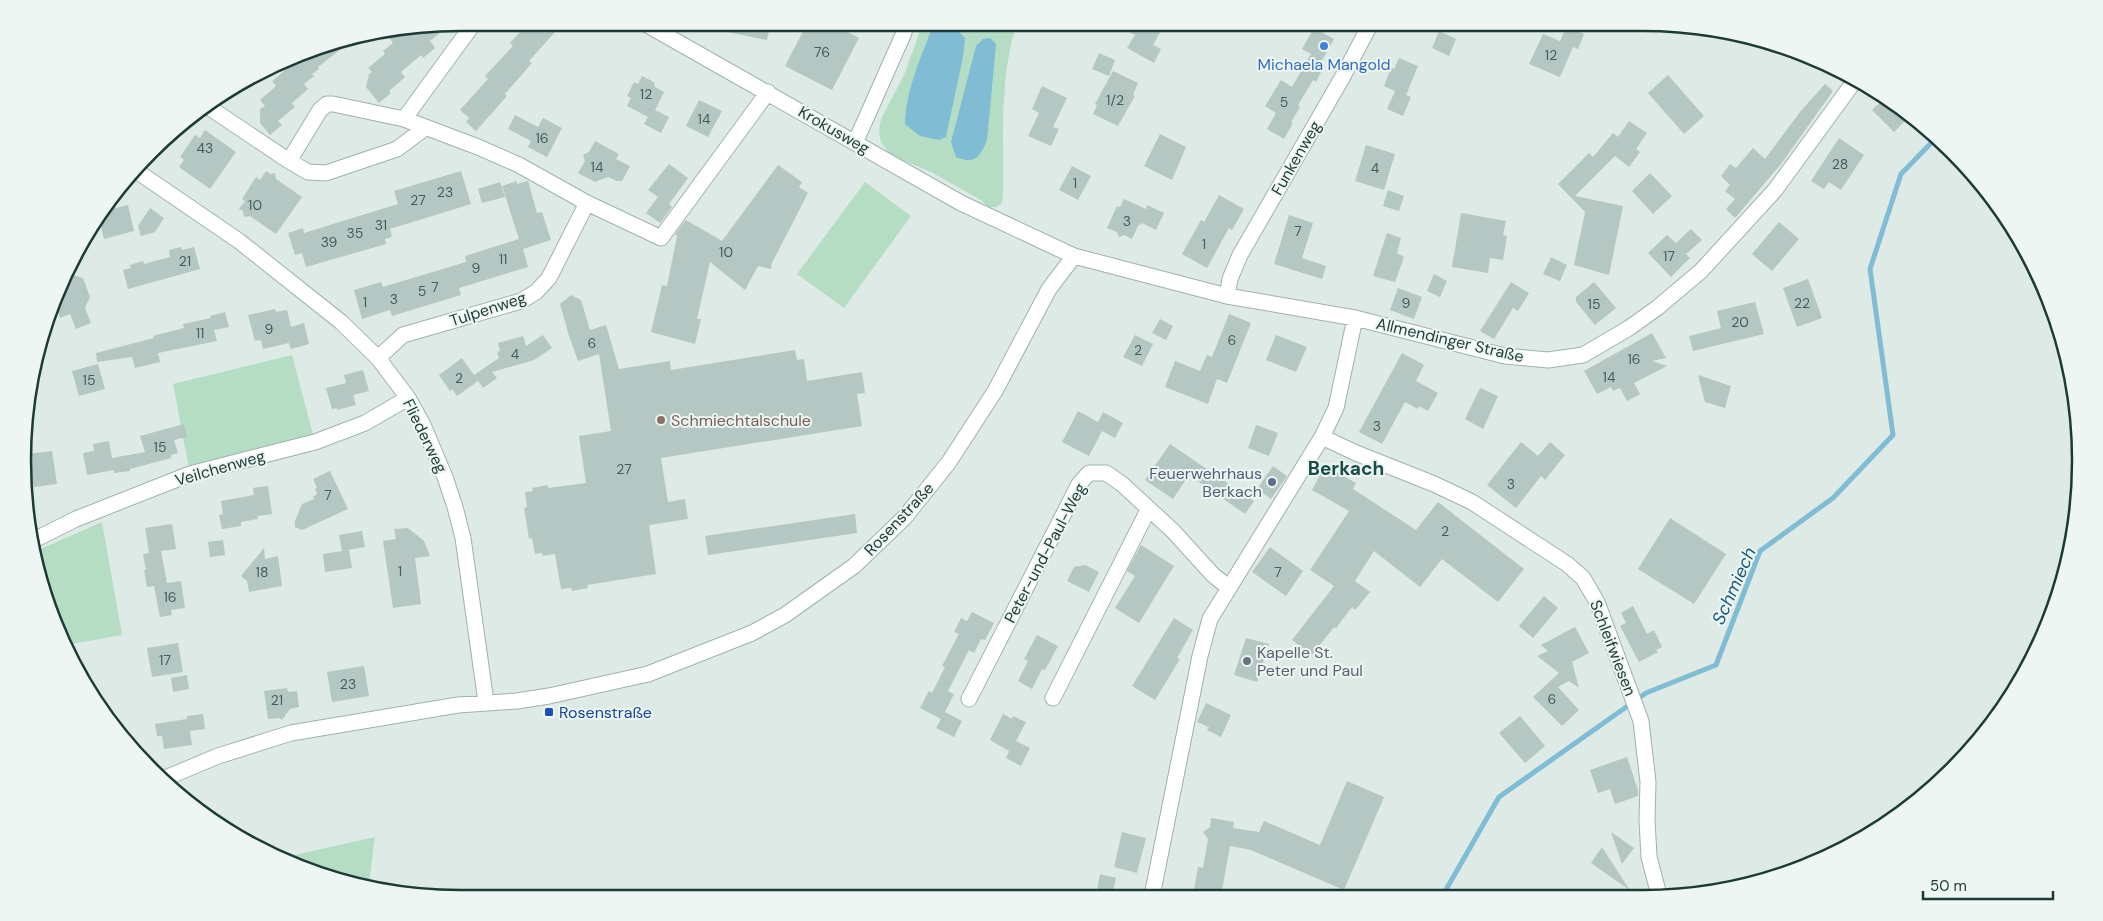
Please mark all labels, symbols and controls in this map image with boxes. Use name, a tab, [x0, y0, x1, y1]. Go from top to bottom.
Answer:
marker: Michaela Mangold	[1318, 40, 1330, 52]
house number: 76	[814, 43, 830, 61]
house number: 12	[1545, 46, 1557, 64]
place label: Michaela Mangold	[1257, 54, 1391, 75]
house number: 12	[640, 85, 652, 103]
house number: 1/2	[1106, 91, 1124, 109]
house number: 5	[1280, 93, 1288, 111]
street label: Krokusweg	[794, 101, 874, 159]
house number: 14	[698, 110, 711, 128]
street label: Funkenweg	[1266, 117, 1326, 199]
house number: 16	[535, 129, 549, 147]
house number: 43	[197, 139, 213, 157]
house number: 28	[1832, 155, 1848, 173]
house number: 14	[591, 158, 604, 176]
house number: 4	[1371, 159, 1380, 177]
house number: 1	[1073, 174, 1077, 192]
house number: 23	[437, 183, 453, 201]
house number: 27	[410, 191, 426, 209]
house number: 10	[248, 196, 262, 214]
house number: 3	[1123, 212, 1131, 230]
house number: 31	[375, 216, 387, 234]
house number: 7	[1294, 222, 1302, 240]
house number: 35	[347, 224, 363, 242]
house number: 39	[321, 233, 338, 251]
house number: 1	[1202, 235, 1206, 253]
house number: 10	[719, 243, 733, 261]
house number: 17	[1663, 247, 1675, 265]
house number: 11	[499, 250, 507, 268]
house number: 21	[179, 252, 191, 270]
house number: 9	[472, 259, 481, 277]
house number: 7	[431, 278, 439, 296]
house number: 5	[418, 282, 426, 300]
street label: Tulpenweg	[447, 287, 529, 331]
house number: 3	[390, 290, 398, 308]
house number: 1	[363, 293, 367, 311]
house number: 9	[1402, 294, 1411, 312]
house number: 22	[1794, 294, 1810, 312]
house number: 15	[1588, 295, 1600, 313]
street label: Allmendinger Straße	[1374, 313, 1526, 367]
house number: 20	[1731, 313, 1749, 331]
house number: 9	[265, 320, 274, 338]
house number: 11	[196, 324, 204, 342]
house number: 6	[1228, 331, 1236, 349]
house number: 6	[588, 334, 596, 352]
house number: 2	[1134, 341, 1142, 359]
house number: 4	[511, 345, 520, 363]
house number: 16	[1627, 350, 1641, 368]
house number: 14	[1603, 368, 1616, 386]
house number: 2	[455, 369, 463, 387]
house number: 15	[83, 371, 95, 389]
street label: Fliederweg	[398, 395, 452, 477]
place label: Schmiechtalschule	[671, 410, 811, 431]
marker: Schmiechtalschule	[655, 414, 667, 426]
house number: 3	[1373, 417, 1381, 435]
house number: 15	[154, 438, 166, 456]
street label: Veilchenweg	[173, 445, 267, 491]
district label: Berkach	[1308, 456, 1384, 481]
house number: 27	[616, 460, 632, 478]
place label: Feuerwehrhaus Berkach	[1149, 463, 1262, 502]
house number: 3	[1507, 475, 1515, 493]
marker: Feuerwehrhaus Berkach	[1266, 476, 1278, 488]
street label: Rosenstraße	[860, 478, 938, 560]
street label: Peter-und-Paul-Weg	[999, 479, 1091, 627]
house number: 7	[324, 486, 332, 504]
house number: 2	[1441, 522, 1449, 540]
water label: Schmiech	[1706, 543, 1762, 629]
house number: 1	[398, 562, 402, 580]
house number: 18	[256, 563, 268, 581]
house number: 7	[1274, 563, 1282, 581]
house number: 16	[163, 588, 177, 606]
street label: Schleifwiesen	[1585, 597, 1641, 699]
place label: Kapelle St. Peter und Paul	[1257, 642, 1363, 681]
house number: 17	[159, 651, 171, 669]
marker: Kapelle St. Peter und Paul	[1241, 655, 1253, 667]
house number: 23	[340, 675, 356, 693]
house number: 6	[1548, 690, 1556, 708]
house number: 21	[271, 691, 283, 709]
place label: Rosenstraße	[559, 702, 652, 723]
marker: Rosenstraße	[543, 706, 555, 718]
scale bar	[1923, 868, 2053, 900]
text: 50 m	[1930, 876, 1967, 896]

